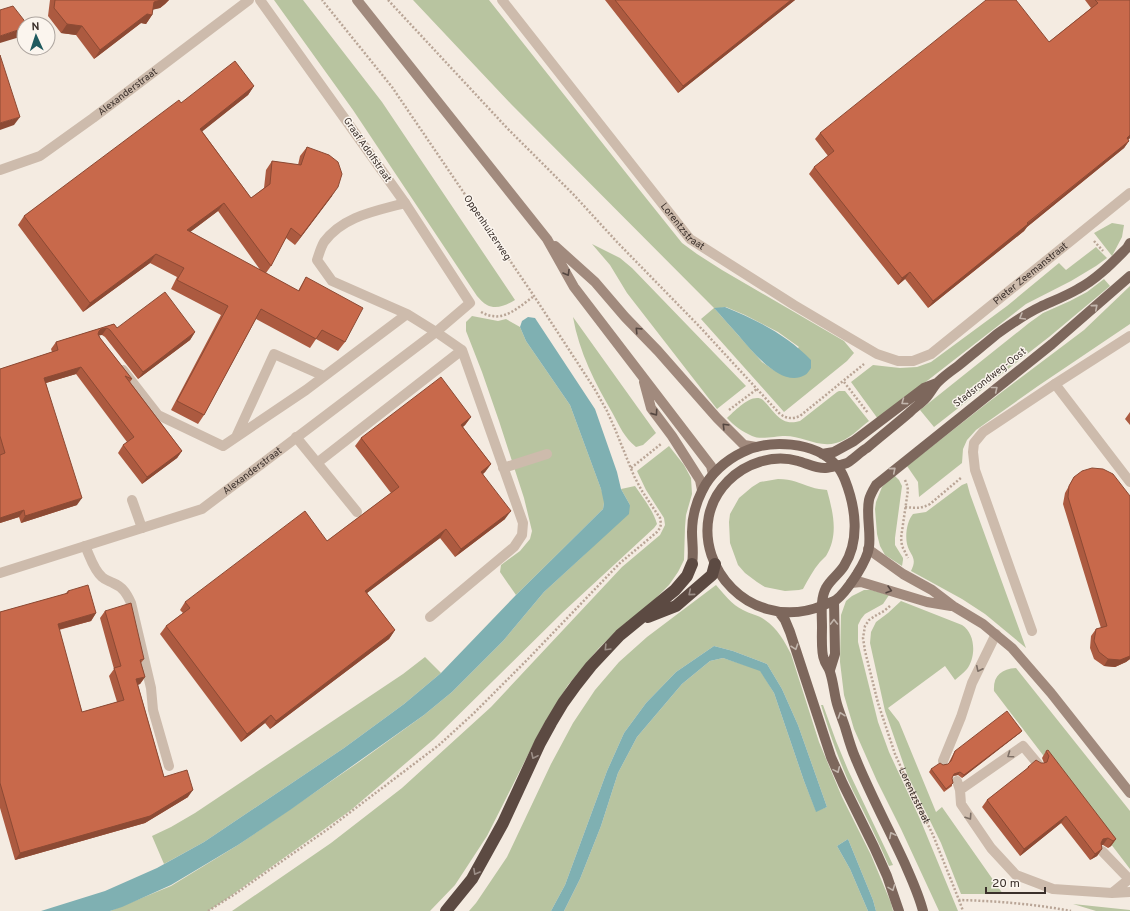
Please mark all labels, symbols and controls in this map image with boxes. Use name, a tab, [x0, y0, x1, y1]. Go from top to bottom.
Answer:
north arrow	[16, 16, 56, 56]
text: N	[31, 20, 40, 34]
street label: Alexanderstraat	[95, 65, 160, 119]
street label: Graaf Adolfstraat	[340, 115, 394, 185]
street label: Oppenhuizerweg	[460, 193, 514, 263]
street label: Lorentzstraat	[658, 200, 707, 253]
street label: Pieter Zeemanstraat	[990, 239, 1071, 308]
one-way arrow	[562, 269, 569, 276]
one-way arrow	[1091, 305, 1098, 312]
one-way arrow	[1019, 312, 1027, 319]
one-way arrow	[635, 327, 642, 335]
street label: Stadsrondweg-Oost	[951, 345, 1029, 411]
one-way arrow	[990, 387, 997, 394]
one-way arrow	[901, 397, 908, 405]
one-way arrow	[650, 408, 657, 415]
one-way arrow	[722, 423, 730, 431]
street label: Alexanderstraat	[220, 444, 285, 498]
one-way arrow	[888, 468, 896, 475]
one-way arrow	[885, 585, 892, 594]
one-way arrow	[688, 589, 695, 596]
one-way arrow	[830, 619, 838, 625]
one-way arrow	[604, 643, 612, 651]
one-way arrow	[790, 644, 799, 651]
one-way arrow	[976, 665, 984, 673]
one-way arrow	[837, 712, 846, 719]
one-way arrow	[1007, 750, 1014, 758]
one-way arrow	[531, 752, 539, 759]
one-way arrow	[832, 766, 840, 773]
street label: Lorentzstraat	[895, 766, 933, 826]
one-way arrow	[964, 813, 971, 820]
one-way arrow	[889, 831, 896, 839]
one-way arrow	[473, 867, 481, 875]
scale bar	[986, 869, 1045, 895]
text: 20 m	[992, 876, 1020, 892]
one-way arrow	[887, 884, 895, 891]

